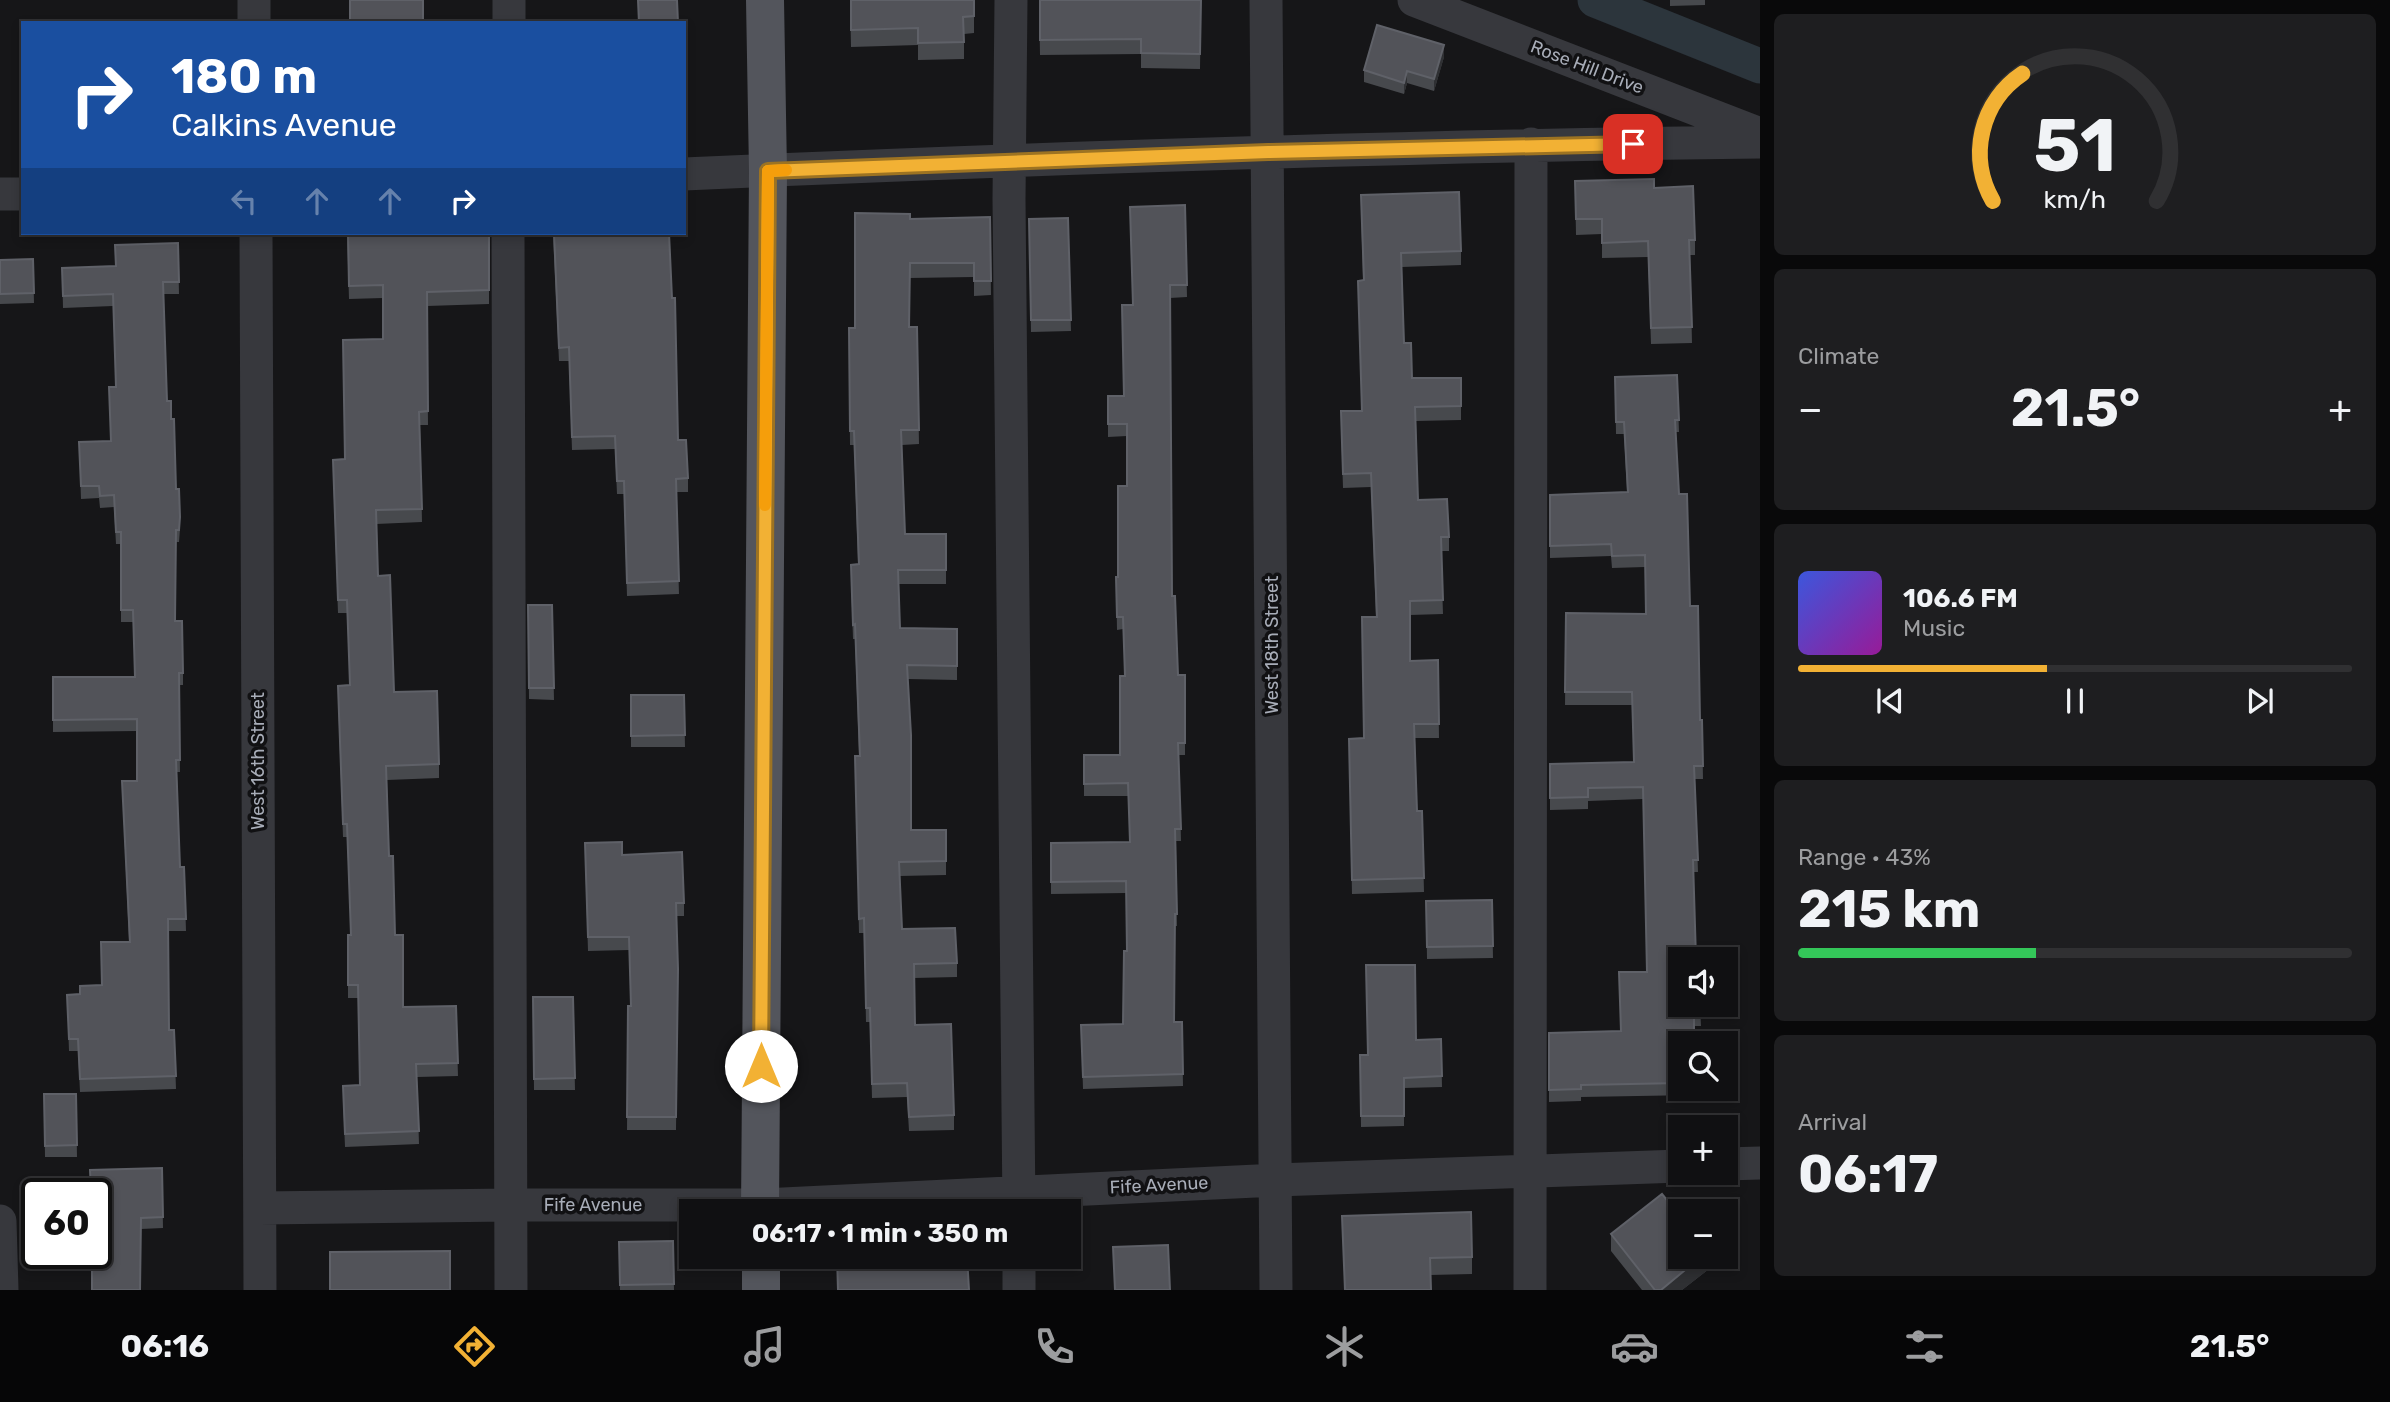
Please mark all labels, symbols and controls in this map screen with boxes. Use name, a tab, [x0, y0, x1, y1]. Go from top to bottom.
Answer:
street label: Rose Hill Drive	[1527, 35, 1647, 99]
text: 180 m	[171, 47, 317, 105]
icon: right	[56, 49, 147, 140]
text: 51	[2034, 103, 2116, 189]
text: Calkins Avenue	[171, 106, 397, 144]
pin	[1603, 114, 1663, 174]
icon: arrive	[1614, 125, 1652, 163]
icon: left	[225, 182, 263, 220]
icon: ahead	[298, 182, 336, 220]
icon: ahead	[371, 182, 409, 220]
icon: right	[444, 182, 482, 220]
text: km/h	[2044, 184, 2106, 213]
text: Climate	[1798, 342, 1879, 370]
text: 21.5°	[2011, 377, 2140, 439]
text: −	[1798, 386, 1823, 432]
text: +	[2328, 386, 2352, 432]
street label: West 18th Street	[1261, 576, 1283, 714]
text: 106.6 FM	[1903, 583, 2018, 614]
text: Music	[1903, 614, 1965, 642]
icon: previous	[1871, 682, 1909, 720]
icon: pause	[2056, 682, 2094, 720]
icon: next	[2241, 682, 2279, 720]
street label: West 16th Street	[247, 692, 269, 830]
text: Range · 43%	[1798, 843, 1931, 871]
text: 215 km	[1798, 878, 1980, 940]
map controls	[1668, 947, 1738, 1269]
button: sound	[1668, 947, 1738, 1017]
position arrow	[724, 1029, 798, 1103]
button: search	[1668, 1031, 1738, 1101]
text: Arrival	[1798, 1108, 1867, 1136]
button: +	[1668, 1115, 1738, 1185]
text: 06:17	[1798, 1143, 1938, 1205]
street label: Fife Avenue	[1109, 1171, 1209, 1199]
speed limit sign: 60	[21, 1178, 112, 1269]
street label: Fife Avenue	[544, 1194, 642, 1216]
button: −	[1668, 1199, 1738, 1269]
text: 06:17 · 1 min · 350 m	[752, 1218, 1008, 1249]
icon: directions	[450, 1322, 499, 1371]
icon: music	[740, 1322, 789, 1371]
icon: phone	[1030, 1322, 1079, 1371]
icon: climate	[1320, 1322, 1369, 1371]
icon: car	[1610, 1322, 1659, 1371]
icon: filters	[1900, 1322, 1949, 1371]
text: 06:16	[120, 1327, 209, 1365]
text: 21.5°	[2190, 1327, 2269, 1365]

